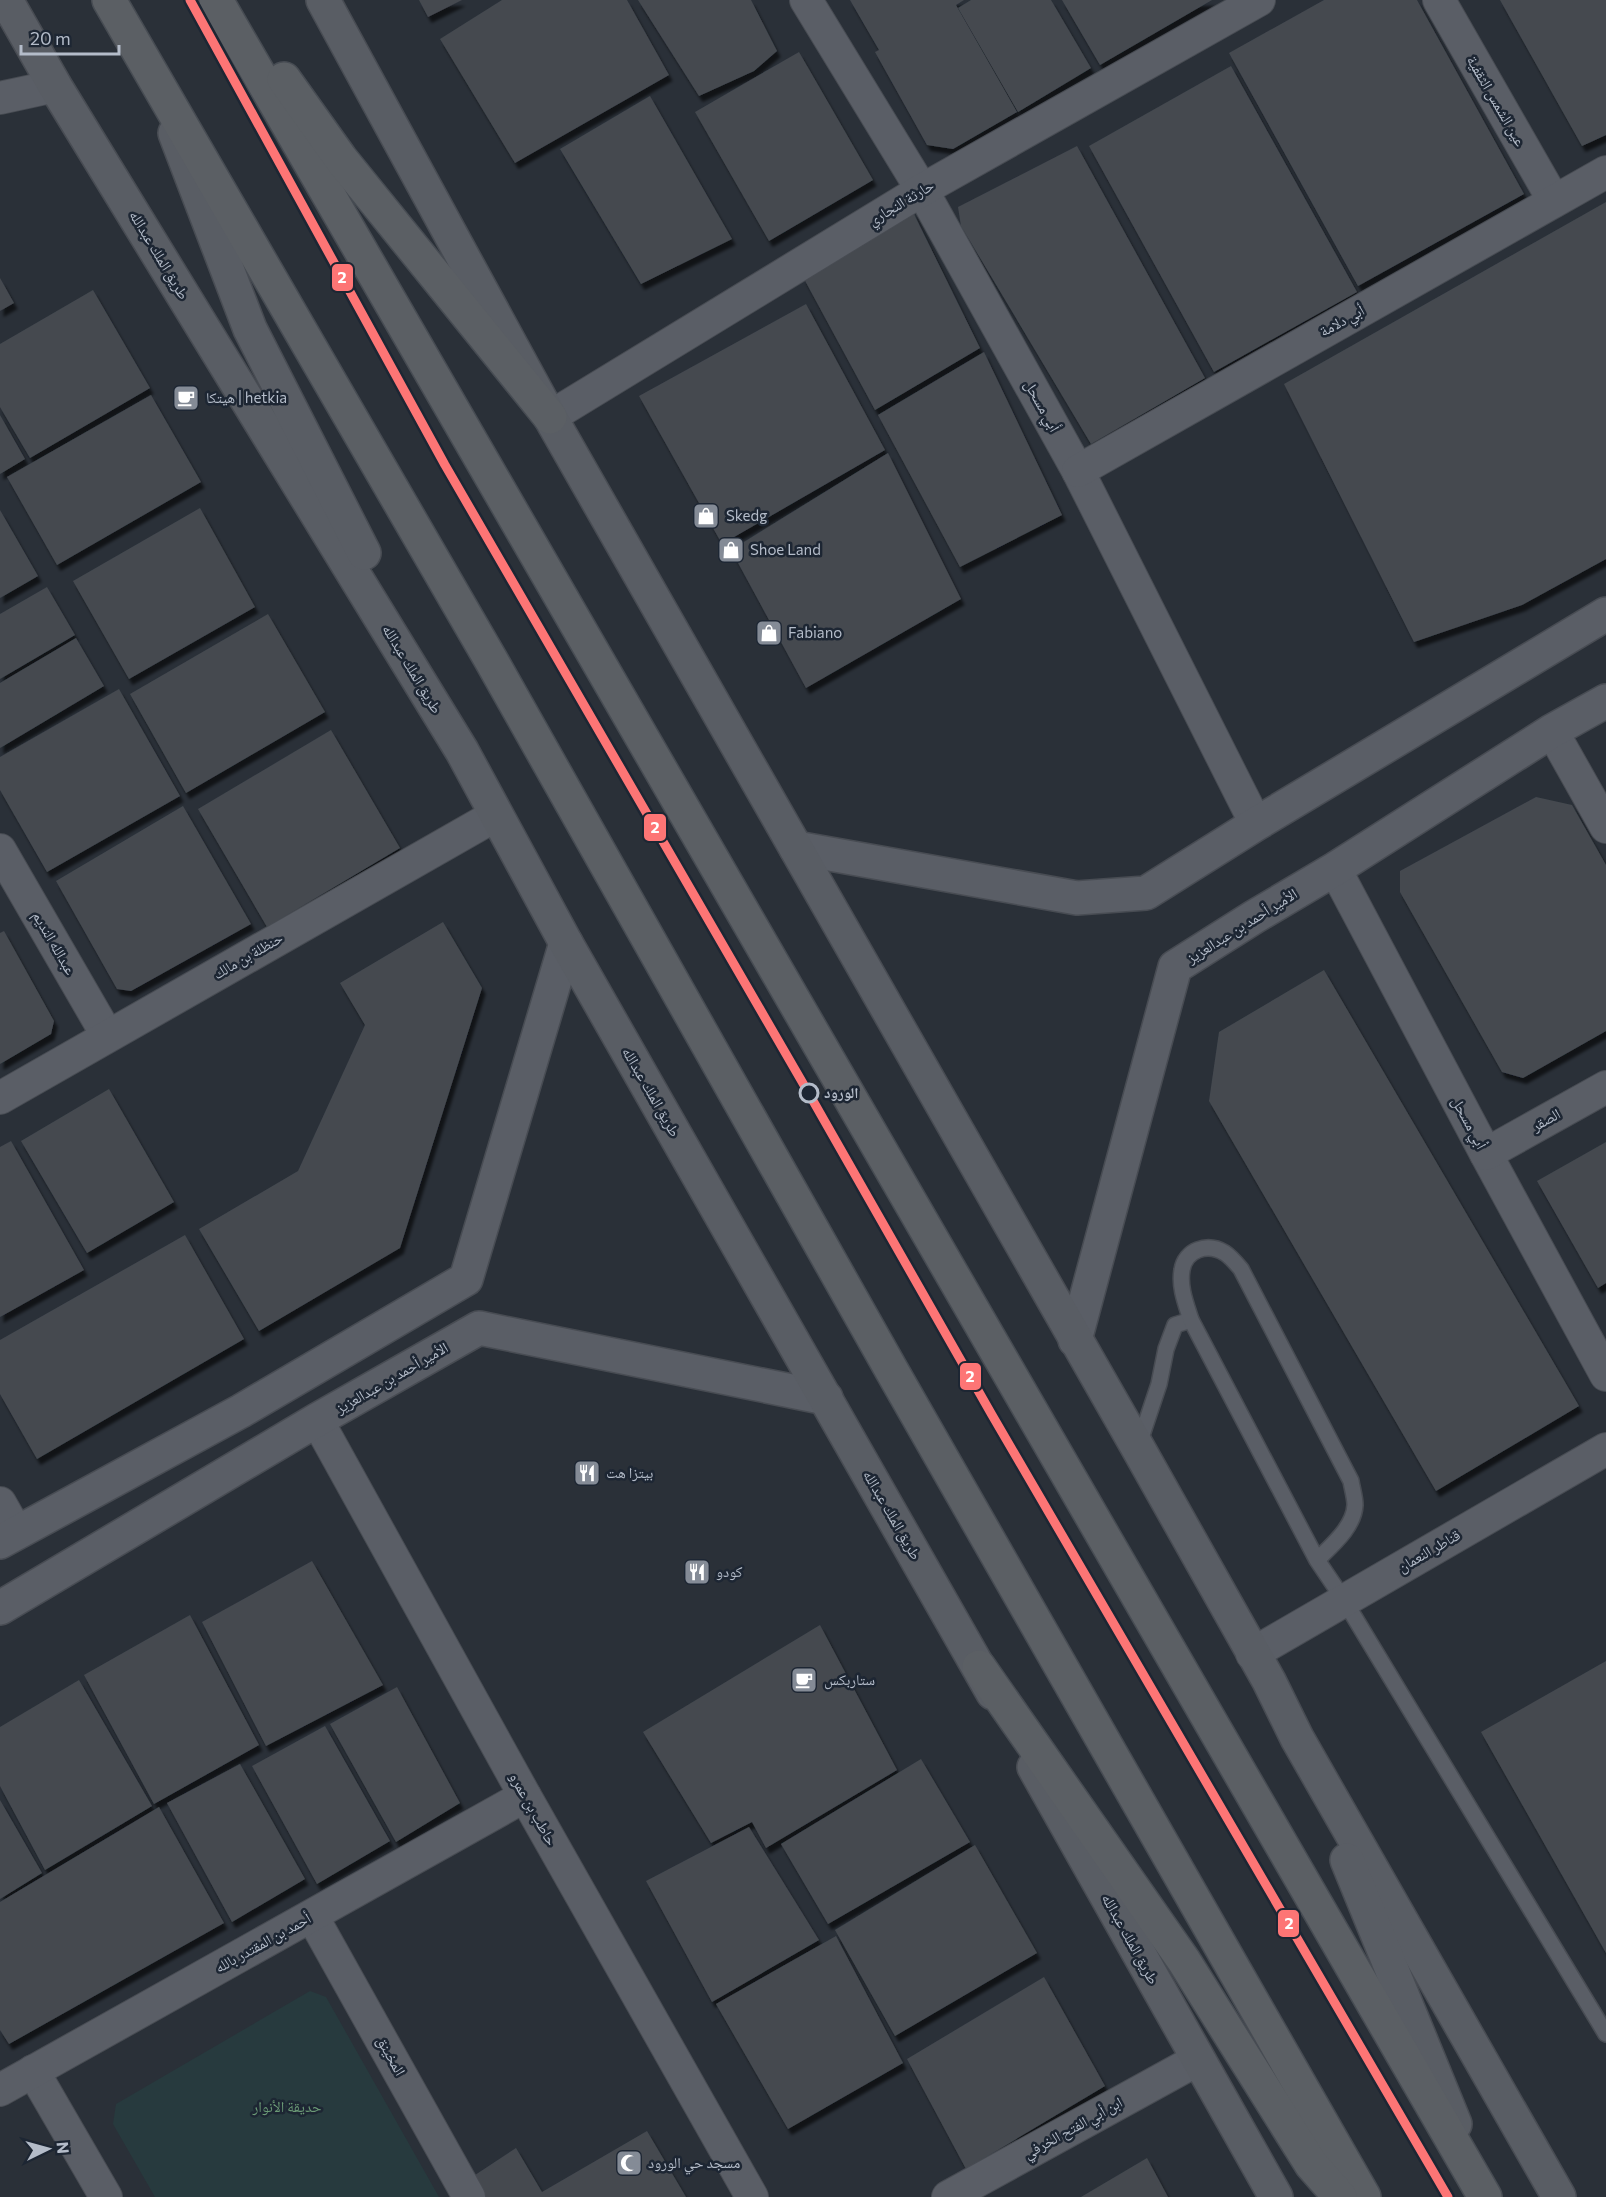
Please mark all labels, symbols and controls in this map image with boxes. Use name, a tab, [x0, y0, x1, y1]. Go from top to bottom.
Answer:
scale bar	[21, 18, 118, 56]
text: 20 m	[30, 27, 71, 49]
street label: عين الشمس الثقفية	[1462, 52, 1530, 150]
street label: حارثة النجاري	[864, 175, 939, 232]
street label: طريق الملك عبدالله	[125, 207, 193, 303]
line badge: 2	[331, 263, 354, 292]
text: 2	[337, 267, 347, 286]
street label: أبي دلامة	[1316, 300, 1369, 343]
street label: أبي مسحل	[1018, 376, 1065, 437]
cafe icon: هيتكا | hetkia	[171, 383, 201, 413]
place label: هيتكا | hetkia	[206, 388, 287, 406]
shop icon: Skedg	[691, 501, 721, 531]
place label: Skedg	[726, 506, 767, 524]
shop icon: Shoe Land	[716, 535, 746, 565]
place label: Shoe Land	[750, 540, 821, 558]
shop icon: Fabiano	[754, 618, 784, 648]
street label: طريق الملك عبدالله	[378, 621, 446, 717]
place label: Fabiano	[788, 623, 842, 641]
line badge: 2	[643, 813, 667, 842]
text: 2	[650, 817, 660, 836]
street label: الأمير أحمد بن عبدالعزيز	[1182, 884, 1301, 969]
street label: عبدالله النديم	[28, 907, 80, 979]
street label: حنظلة بن مالك	[210, 928, 287, 984]
street label: طريق الملك عبدالله	[617, 1044, 685, 1141]
marker: الورود	[799, 1083, 819, 1103]
place label: الورود	[824, 1083, 858, 1101]
street label: أبي مسحل	[1445, 1093, 1491, 1154]
street label: الصقر	[1527, 1104, 1564, 1136]
street label: الأمير أحمد بن عبدالعزيز	[331, 1338, 452, 1419]
line badge: 2	[959, 1362, 982, 1391]
text: 2	[965, 1366, 975, 1385]
restaurant icon: بيتزا هت	[572, 1458, 602, 1488]
place label: بيتزا هت	[606, 1463, 653, 1482]
street label: طريق الملك عبدالله	[858, 1467, 926, 1564]
street label: قناطر النعمان	[1394, 1525, 1464, 1577]
restaurant icon: كودو	[682, 1557, 712, 1587]
place label: كودو	[716, 1562, 742, 1581]
cafe icon: ستاربكس	[789, 1665, 819, 1695]
place label: ستاربكس	[824, 1670, 875, 1690]
street label: حاطب بن عمرو	[505, 1769, 562, 1850]
street label: طريق الملك عبدالله	[1097, 1890, 1163, 1988]
street label: أحمد بن المقتدر بالله	[212, 1908, 315, 1978]
line badge: 2	[1277, 1909, 1300, 1938]
text: 2	[1284, 1913, 1294, 1932]
street label: المخينق	[372, 2033, 410, 2079]
street label: ابن أبي الفتح الخرفي	[1020, 2092, 1127, 2165]
park label: حديقة الأنوار	[251, 2097, 322, 2116]
north arrow	[18, 2119, 78, 2179]
text: N	[53, 2141, 73, 2154]
mosque icon: مسجد حي الورود	[614, 2148, 644, 2178]
place label: مسجد حي الورود	[648, 2153, 740, 2175]

